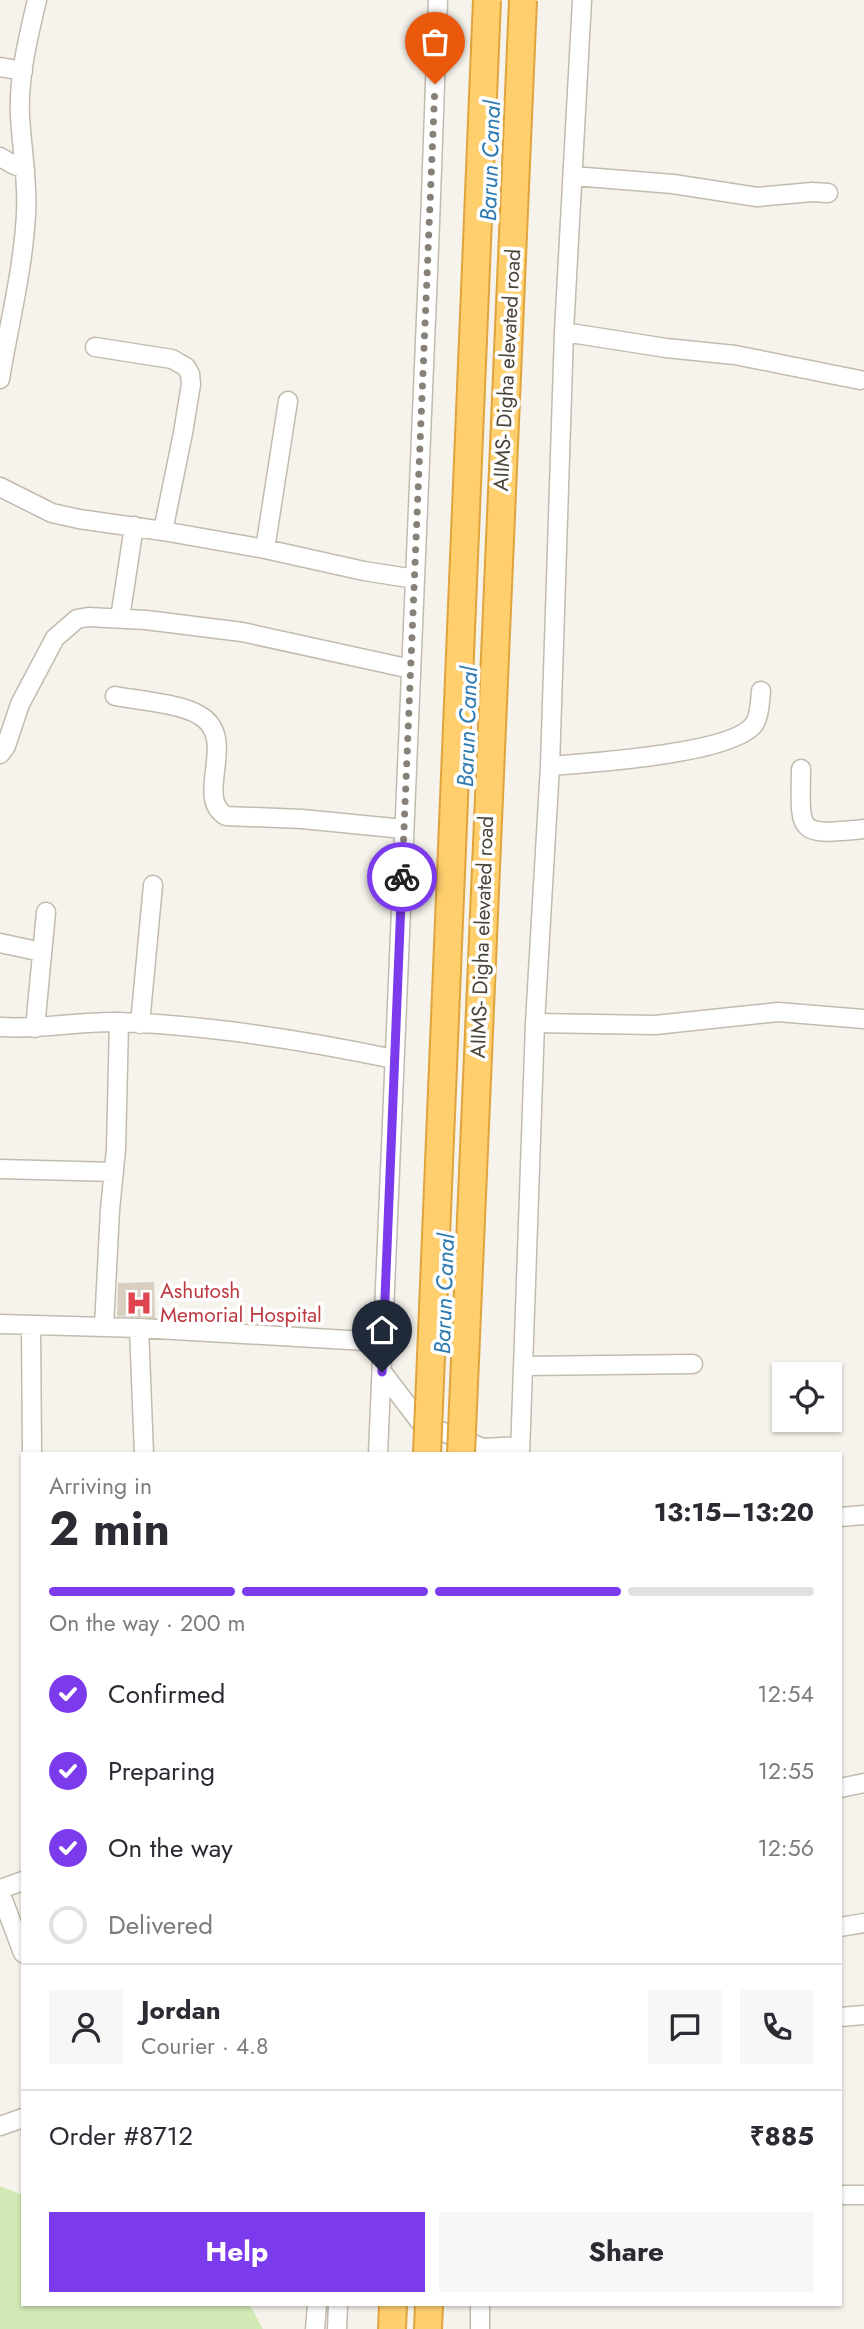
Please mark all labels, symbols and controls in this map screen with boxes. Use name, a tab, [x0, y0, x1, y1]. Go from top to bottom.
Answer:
pin	[405, 12.0, 465, 84]
icon: bag	[416, 23, 454, 61]
water label: Barun Canal	[471, 99, 509, 222]
street label: AIIMS- Digha elevated road	[486, 248, 528, 492]
water label: Barun Canal	[448, 665, 486, 788]
street label: AIIMS- Digha elevated road	[463, 815, 501, 1059]
courier	[367, 842, 437, 912]
icon: bike	[383, 858, 421, 896]
water label: Barun Canal	[425, 1232, 463, 1355]
place label: Ashutosh Memorial Hospital	[160, 1276, 322, 1330]
hospital icon: Ashutosh Memorial Hospital	[124, 1288, 154, 1318]
pin	[352, 1300, 412, 1372]
icon: home	[363, 1311, 401, 1349]
map controls	[772, 1362, 842, 1432]
button: locate	[772, 1362, 842, 1432]
text: Arriving in	[49, 1469, 152, 1503]
text: 13:15–13:20	[654, 1493, 814, 1531]
text: 2 min	[49, 1496, 170, 1562]
text: On the way · 200 m	[49, 1606, 245, 1640]
icon: check	[49, 1675, 87, 1713]
text: Confirmed	[108, 1675, 225, 1713]
text: 12:54	[757, 1677, 814, 1711]
icon: check	[49, 1752, 87, 1790]
text: Preparing	[108, 1752, 215, 1790]
text: 12:55	[758, 1754, 814, 1788]
icon: check	[49, 1829, 87, 1867]
text: On the way	[108, 1829, 233, 1867]
text: 12:56	[757, 1831, 814, 1865]
text: Delivered	[108, 1906, 213, 1944]
button: person	[49, 1990, 123, 2064]
button: chat	[648, 1990, 722, 2064]
button: phone	[740, 1990, 814, 2064]
text: Jordan	[141, 1991, 221, 2029]
text: Courier · 4.8	[141, 2029, 269, 2063]
text: Order #8712	[49, 2117, 193, 2155]
text: ₹885	[750, 2117, 814, 2155]
button: Help	[49, 2212, 425, 2292]
button: Share	[439, 2212, 814, 2292]

